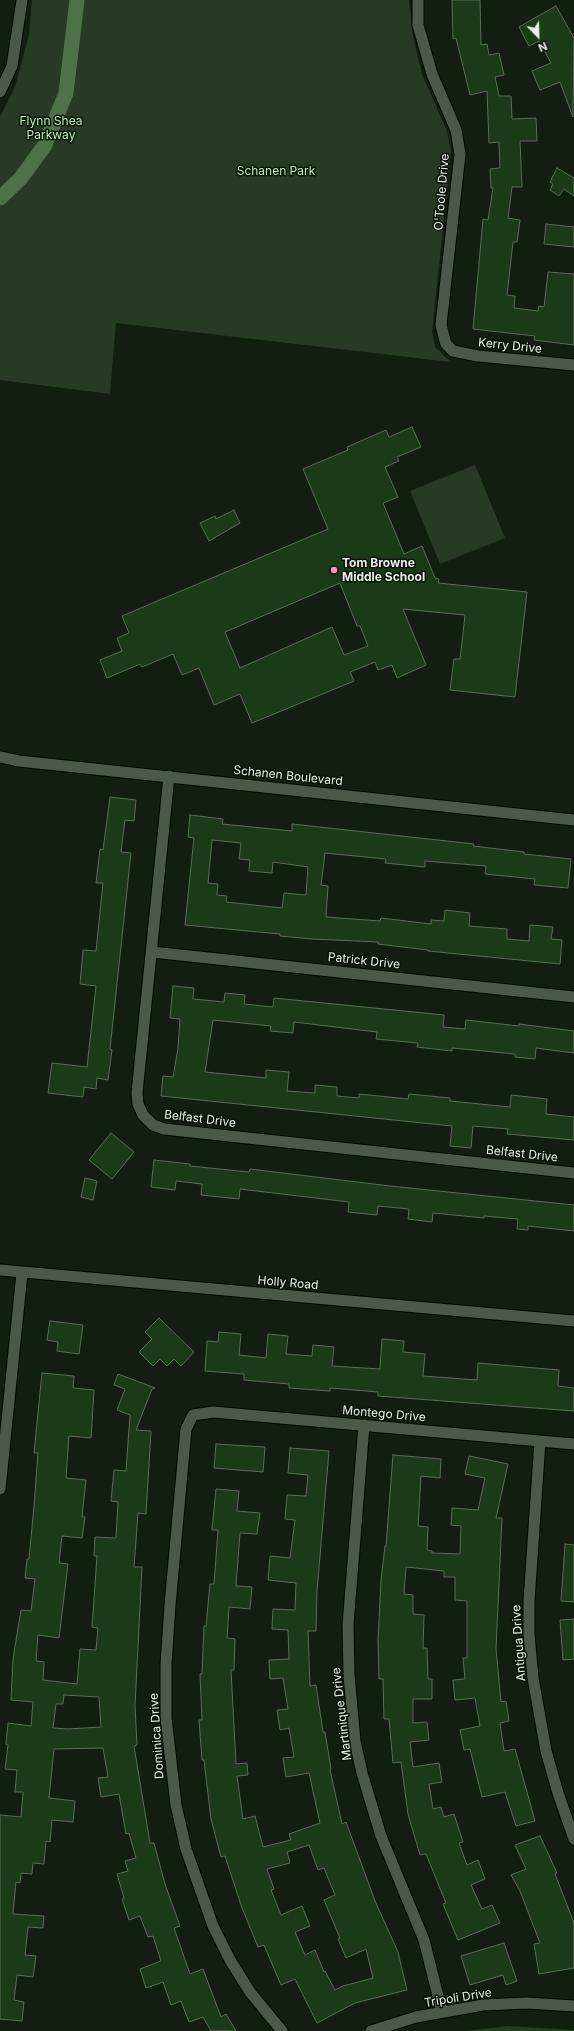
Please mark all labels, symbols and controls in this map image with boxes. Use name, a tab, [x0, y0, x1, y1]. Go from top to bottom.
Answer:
north arrow	[518, 16, 558, 56]
text: N	[536, 39, 549, 55]
park label: Flynn Shea Parkway	[20, 114, 82, 142]
street label: O'Toole Drive	[431, 153, 453, 231]
park label: Schanen Park	[237, 164, 315, 178]
street label: Kerry Drive	[477, 336, 543, 356]
place label: Tom Browne Middle School	[342, 556, 425, 584]
marker: Tom Browne Middle School	[329, 565, 339, 575]
street label: Schanen Boulevard	[233, 763, 343, 789]
street label: Patrick Drive	[327, 950, 401, 972]
street label: Belfast Drive	[163, 1107, 237, 1131]
street label: Belfast Drive	[485, 1143, 559, 1165]
street label: Holly Road	[257, 1273, 319, 1293]
street label: Montego Drive	[342, 1403, 426, 1425]
street label: Antigua Drive	[509, 1604, 529, 1682]
street label: Martinique Drive	[329, 1667, 355, 1761]
street label: Dominica Drive	[147, 1693, 167, 1779]
street label: Tripoli Drive	[423, 1986, 493, 2010]

